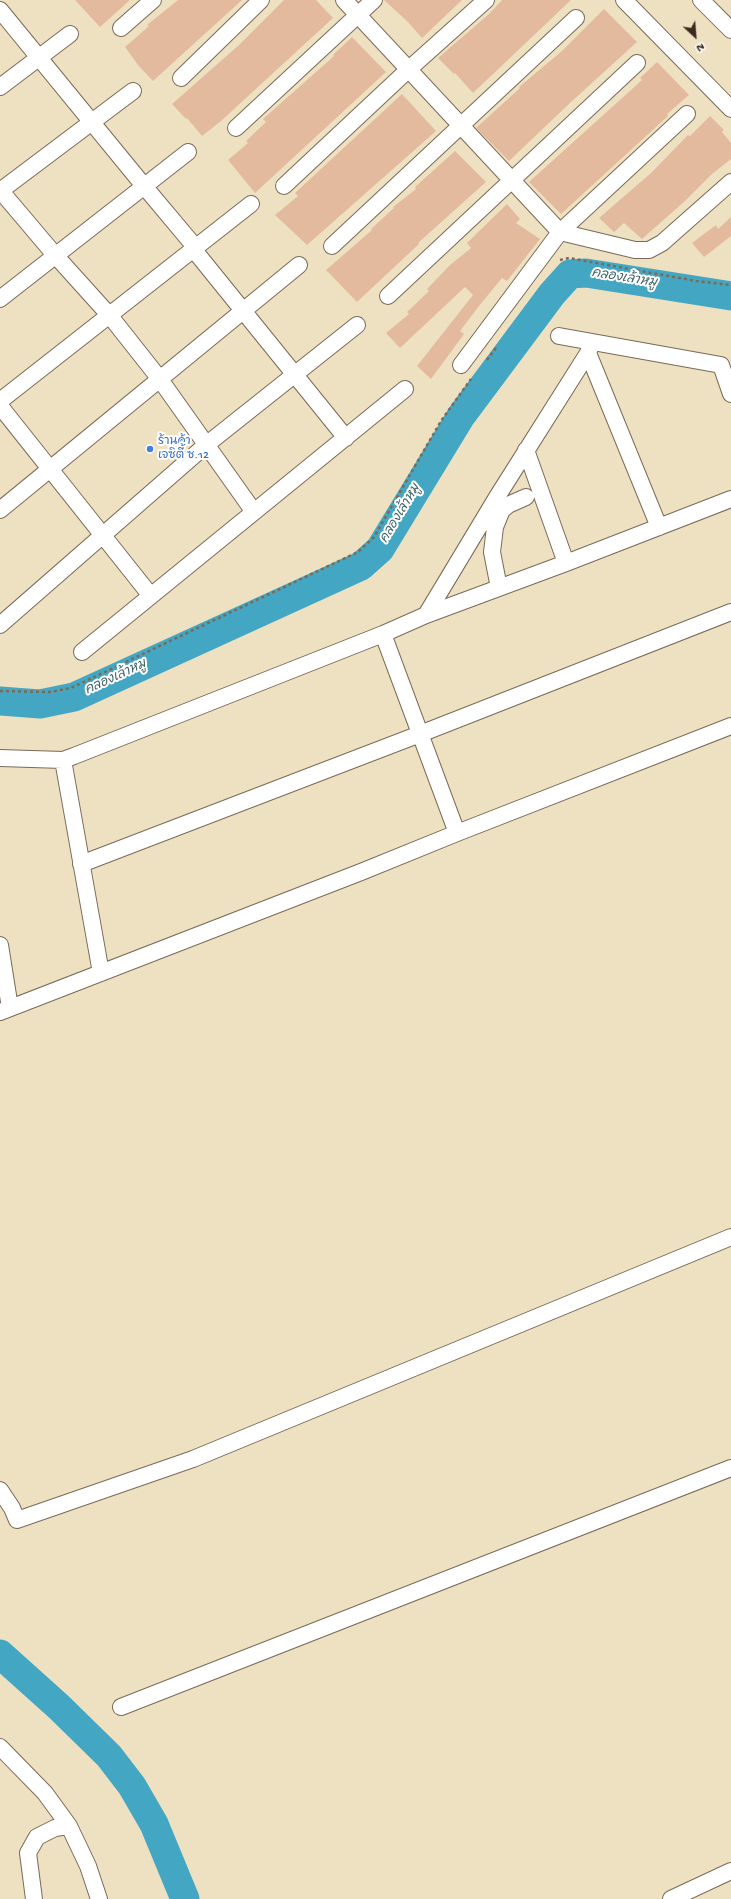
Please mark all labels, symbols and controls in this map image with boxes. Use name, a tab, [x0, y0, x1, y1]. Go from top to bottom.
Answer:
north arrow	[675, 16, 715, 56]
text: N	[694, 40, 706, 54]
water label: คลองเล้าหมู	[590, 266, 658, 292]
place label: ร้านค้า เจซิตี้ ซ.12	[158, 435, 209, 463]
marker: ร้านค้า เจซิตี้ ซ.12	[145, 444, 155, 454]
water label: คลองเล้าหมู	[377, 482, 425, 546]
water label: คลองเล้าหมู	[83, 657, 149, 699]

